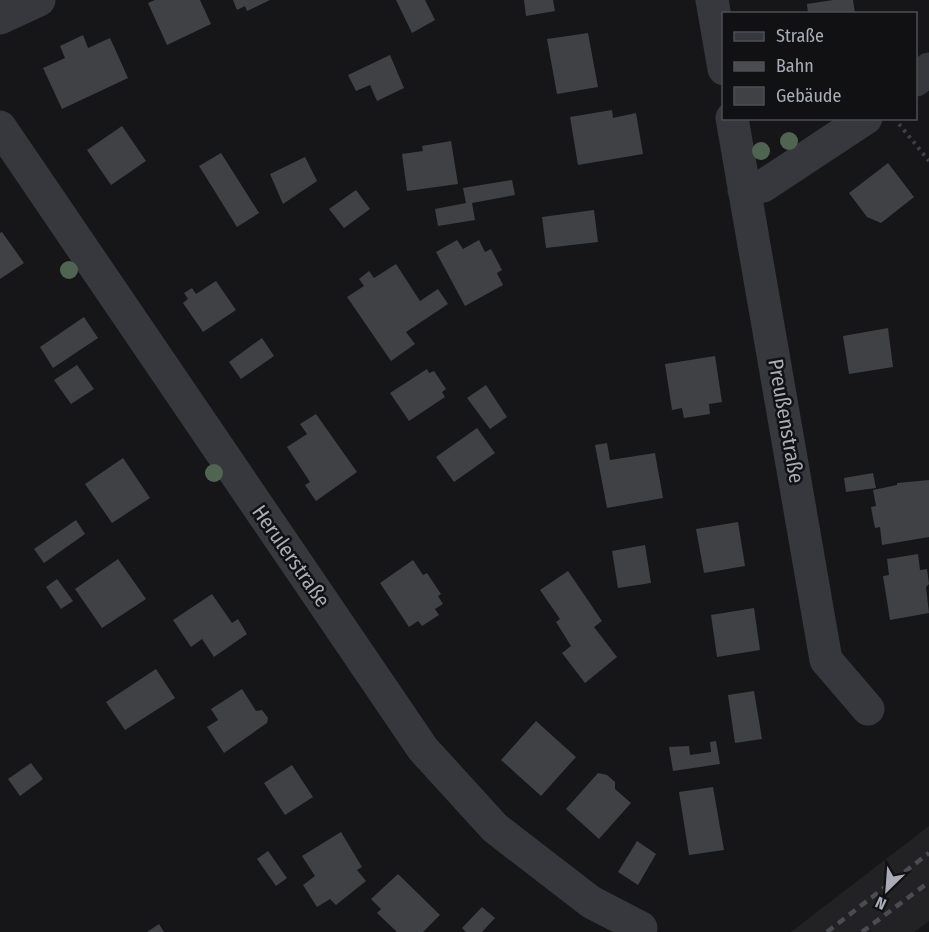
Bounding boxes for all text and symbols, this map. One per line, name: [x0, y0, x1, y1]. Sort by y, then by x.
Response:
legend: [722, 12, 917, 120]
text: Straße: [776, 25, 824, 47]
text: Bahn: [776, 55, 814, 77]
text: Gebäude: [776, 85, 842, 107]
street label: Preußenstraße: [762, 357, 810, 485]
street label: Herulerstraße: [246, 500, 336, 612]
north arrow: [857, 860, 917, 920]
text: N: [873, 893, 889, 914]

